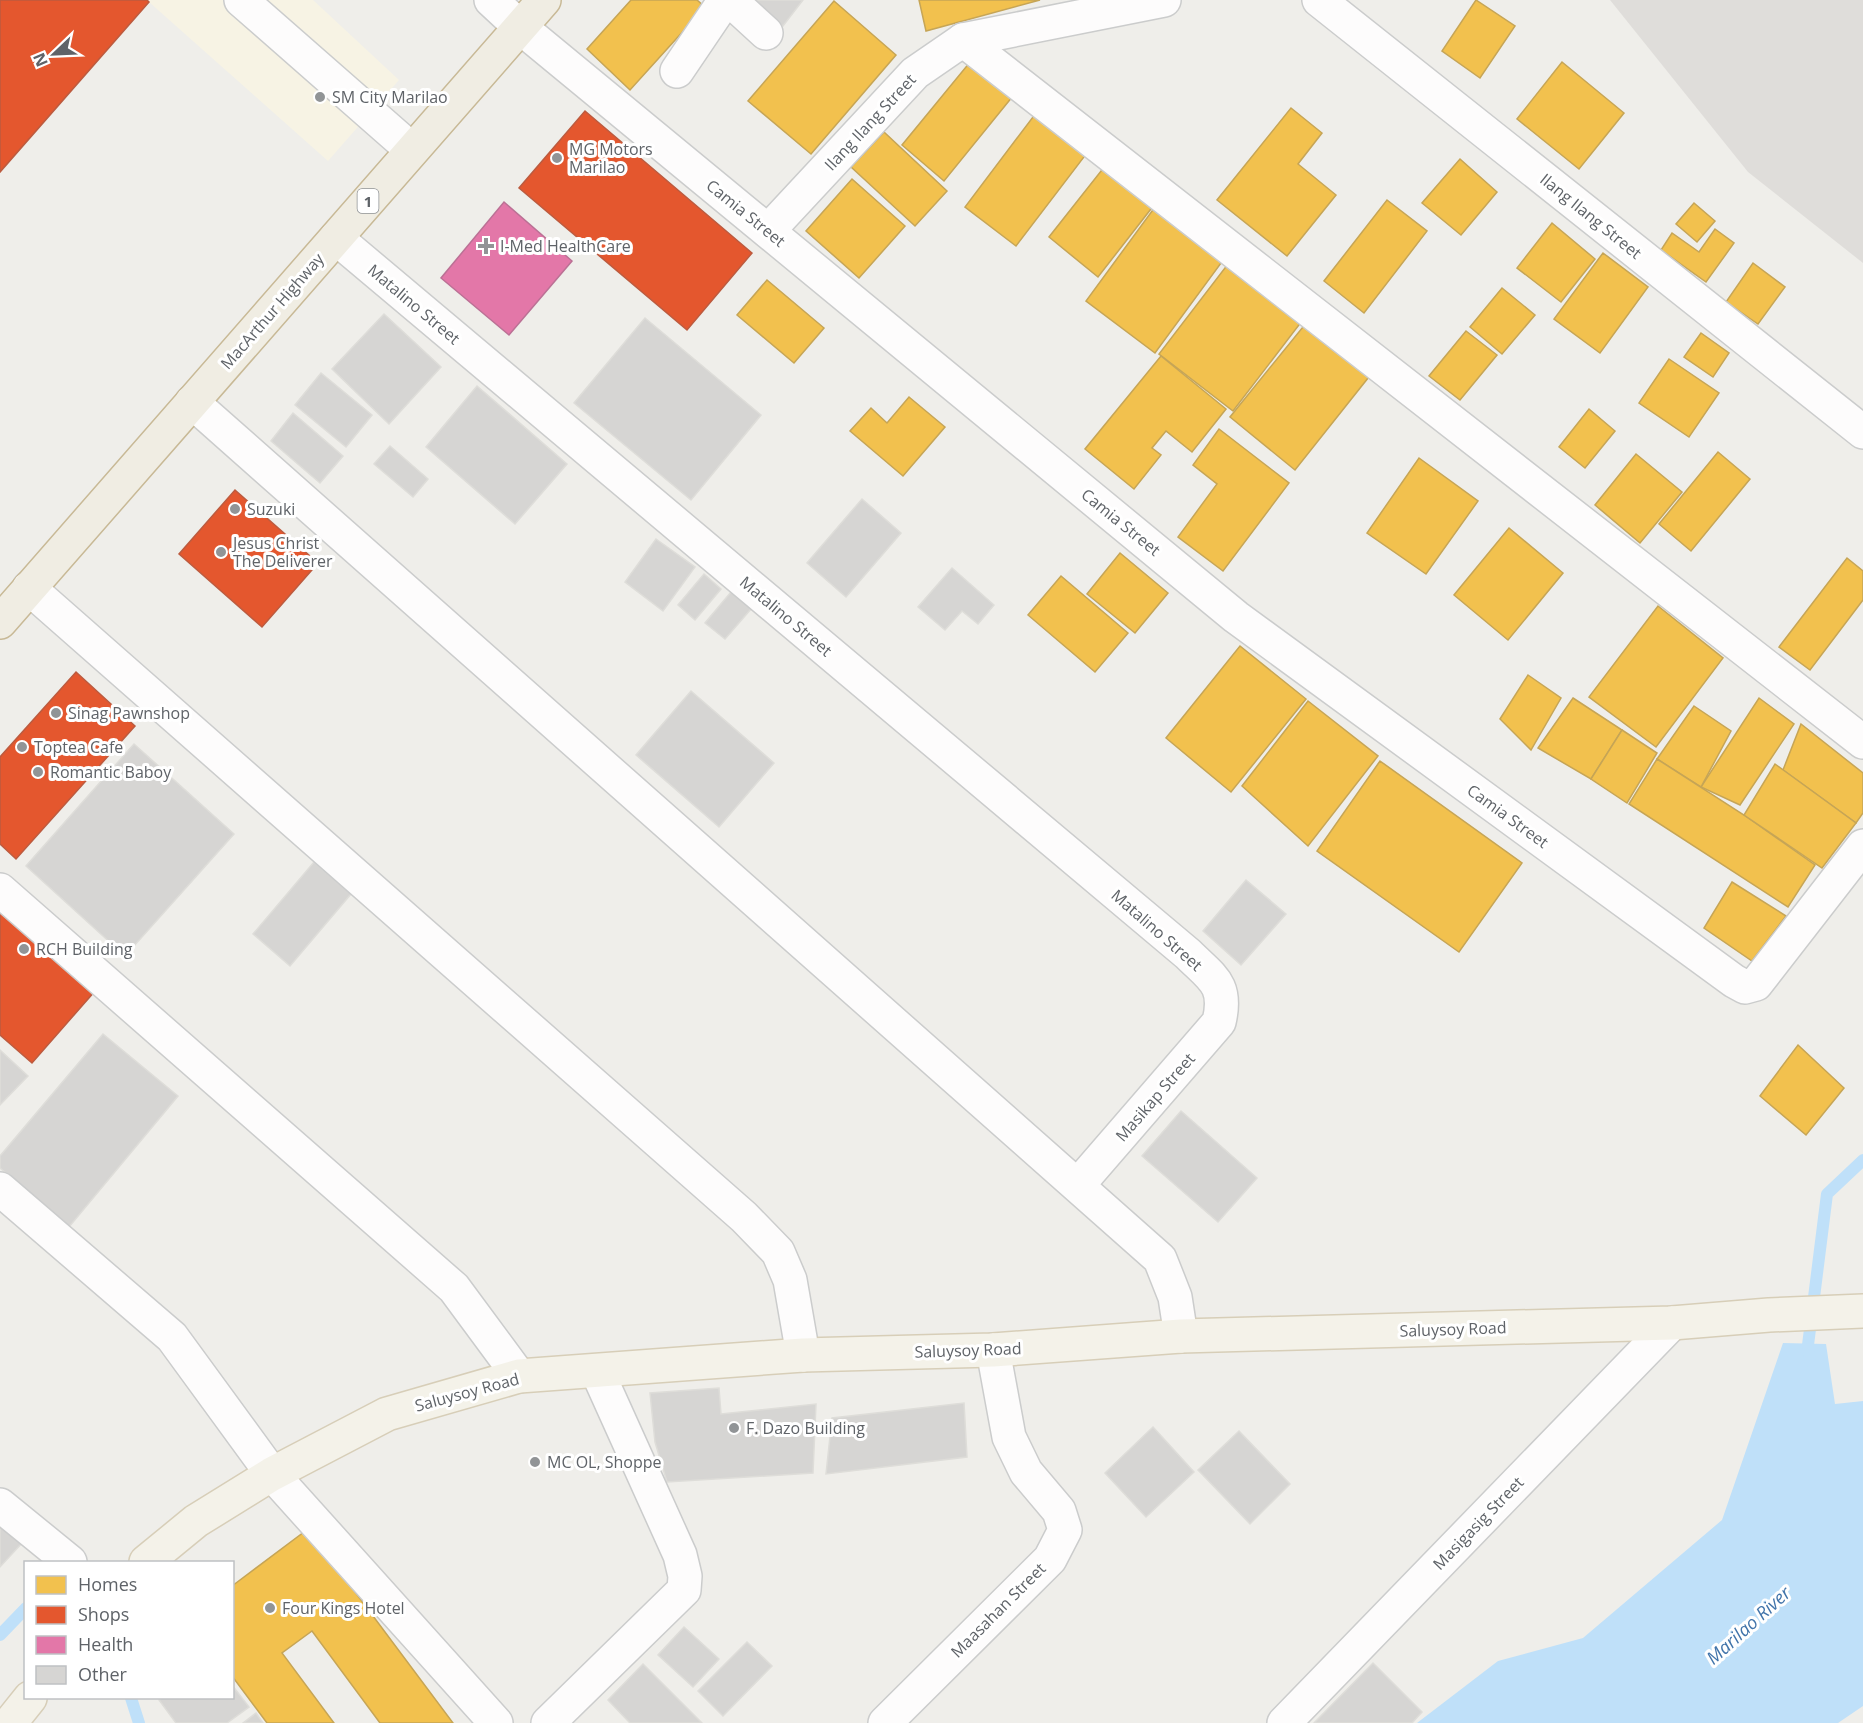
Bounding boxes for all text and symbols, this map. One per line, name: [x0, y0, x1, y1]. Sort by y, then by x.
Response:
north arrow: [24, 24, 84, 84]
text: N: [28, 50, 53, 70]
street label: Ilang Ilang Street: [819, 69, 921, 175]
place label: SM City Marilao: [332, 86, 448, 108]
marker: SM City Marilao: [313, 90, 327, 104]
place label: MG Motors Marilao: [569, 138, 653, 178]
marker: MG Motors Marilao: [550, 151, 564, 165]
street label: Ilang Ilang Street: [1536, 168, 1647, 264]
street label: Camia Street: [702, 174, 790, 252]
road number: 1: [358, 189, 378, 213]
place label: I-Med HealthCare: [500, 235, 631, 257]
marker: I-Med HealthCare: [477, 237, 495, 255]
street label: MacArthur Highway: [215, 247, 329, 374]
street label: Matalino Street: [363, 259, 465, 349]
street label: Camia Street: [1077, 483, 1165, 561]
place label: Suzuki: [247, 498, 295, 520]
marker: Suzuki: [228, 502, 242, 516]
place label: Jesus Christ The Deliverer: [231, 532, 333, 572]
marker: Jesus Christ The Deliverer: [214, 545, 228, 559]
street label: Matalino Street: [735, 571, 837, 661]
place label: Sinag Pawnshop: [68, 702, 190, 724]
marker: Sinag Pawnshop: [49, 706, 63, 720]
place label: Toptea Cafe: [34, 736, 123, 758]
marker: Toptea Cafe: [15, 740, 29, 754]
place label: Romantic Baboy: [50, 761, 172, 783]
marker: Romantic Baboy: [31, 765, 45, 779]
street label: Camia Street: [1463, 779, 1553, 853]
street label: Matalino Street: [1107, 884, 1208, 976]
place label: RCH Building: [36, 938, 133, 960]
marker: RCH Building: [17, 942, 31, 956]
street label: Masikap Street: [1110, 1048, 1200, 1146]
street label: Saluysoy Road: [1399, 1316, 1507, 1342]
street label: Saluysoy Road: [914, 1337, 1022, 1363]
street label: Saluysoy Road: [412, 1368, 522, 1416]
place label: F. Dazo Building: [746, 1417, 865, 1439]
marker: F. Dazo Building: [727, 1421, 741, 1435]
place label: MC OL, Shoppe: [547, 1451, 662, 1473]
marker: MC OL, Shoppe: [528, 1455, 542, 1469]
street label: Masigasig Street: [1428, 1471, 1528, 1574]
street label: Maasahan Street: [946, 1557, 1051, 1662]
legend: [24, 1561, 234, 1699]
text: Homes: [78, 1572, 137, 1596]
water label: Marilao River: [1701, 1580, 1796, 1669]
place label: Four Kings Hotel: [282, 1597, 405, 1619]
marker: Four Kings Hotel: [263, 1601, 277, 1615]
text: Shops: [78, 1602, 129, 1626]
text: Health: [78, 1632, 133, 1656]
text: Other: [78, 1662, 128, 1686]

